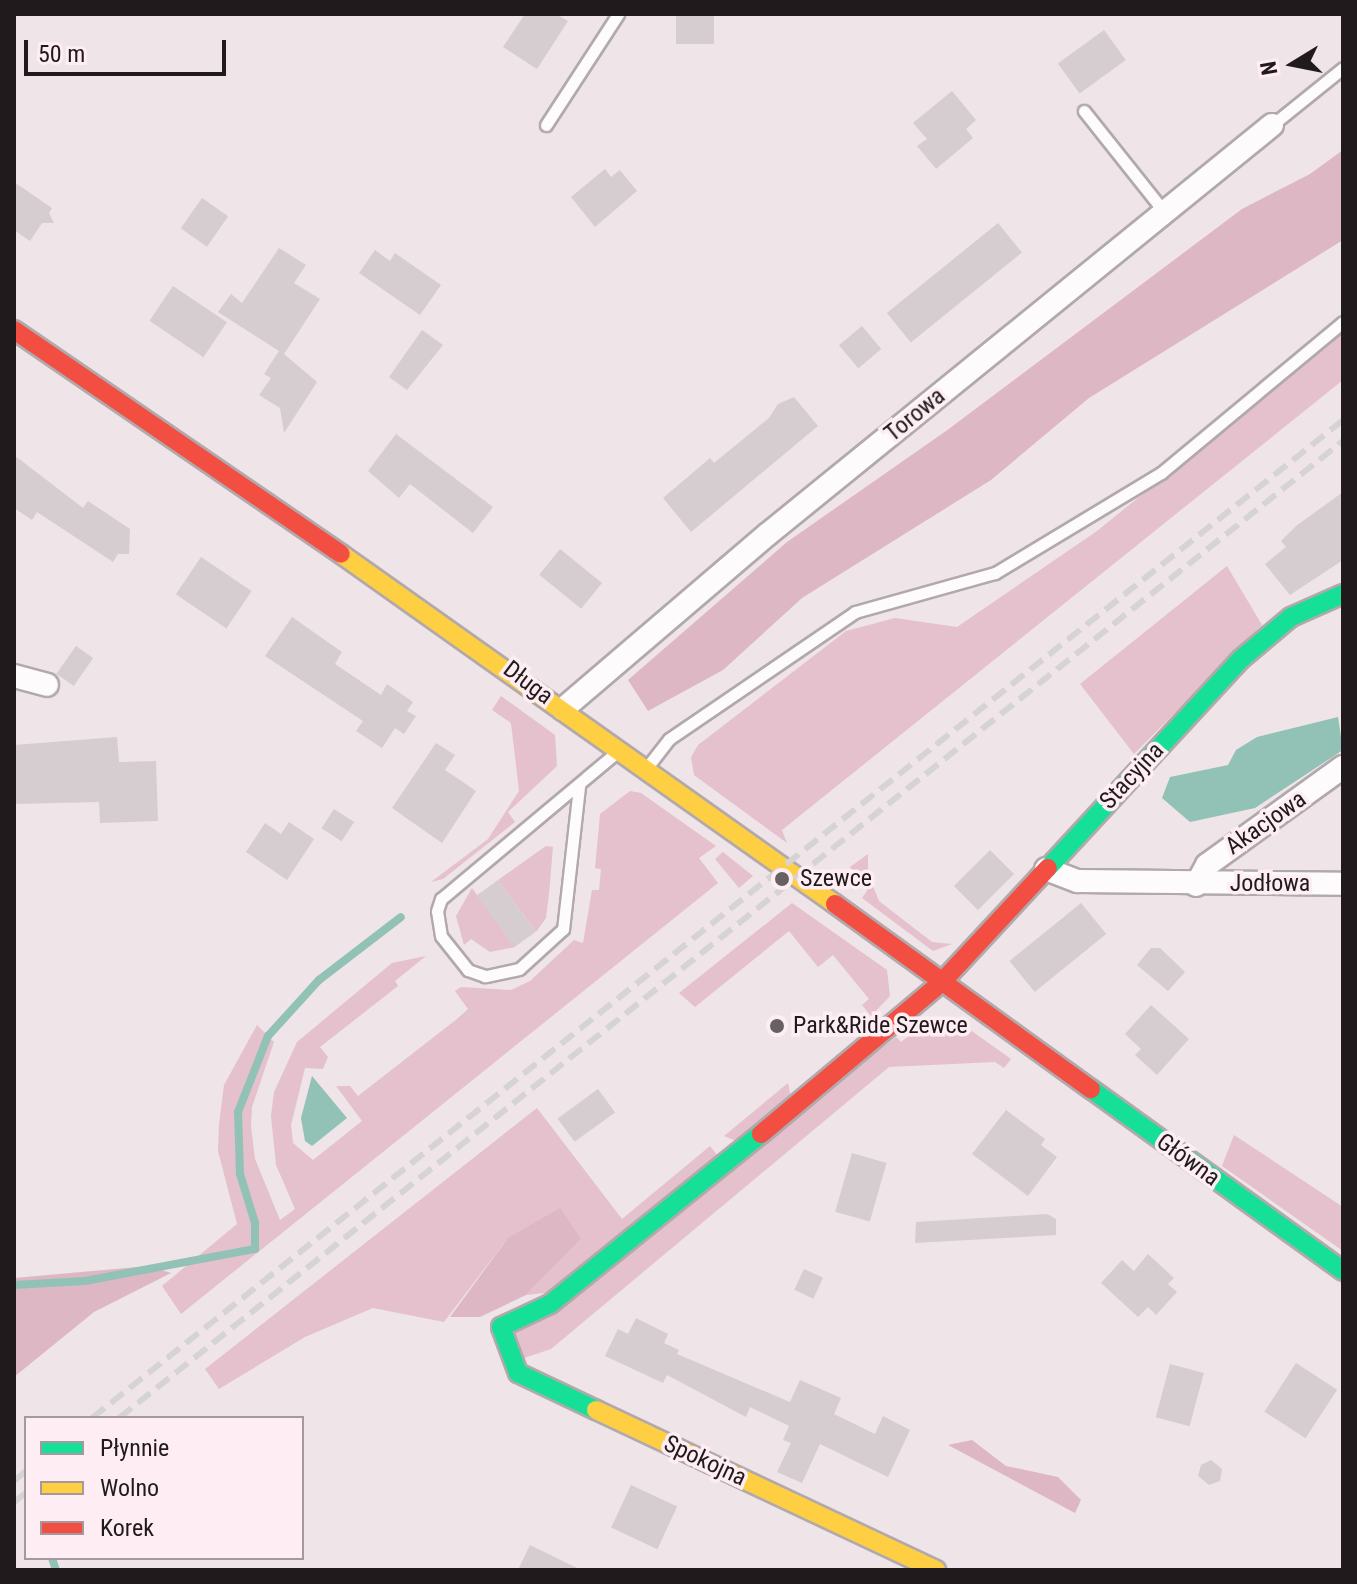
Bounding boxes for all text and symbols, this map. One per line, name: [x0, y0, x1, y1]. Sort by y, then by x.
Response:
scale bar: [28, 24, 230, 74]
north arrow: [1253, 24, 1333, 104]
text: 50 m: [38, 40, 85, 68]
text: N: [1255, 59, 1282, 77]
street label: Torowa: [879, 382, 951, 448]
street label: Długa: [498, 655, 558, 711]
street label: Stacyjna: [1094, 737, 1170, 815]
street label: Akacjowa: [1220, 785, 1312, 861]
place label: Szewce: [800, 865, 872, 893]
marker: Szewce: [771, 868, 793, 890]
street label: Jodłowa: [1230, 870, 1310, 898]
place label: Park&Ride Szewce: [793, 1012, 968, 1040]
marker: Park&Ride Szewce: [768, 1017, 786, 1035]
street label: Główna: [1151, 1127, 1225, 1193]
legend: [24, 1416, 304, 1560]
street label: Spokojna: [659, 1429, 751, 1493]
text: Płynnie: [100, 1434, 169, 1462]
text: Wolno: [100, 1474, 159, 1502]
text: Korek: [100, 1514, 154, 1542]

